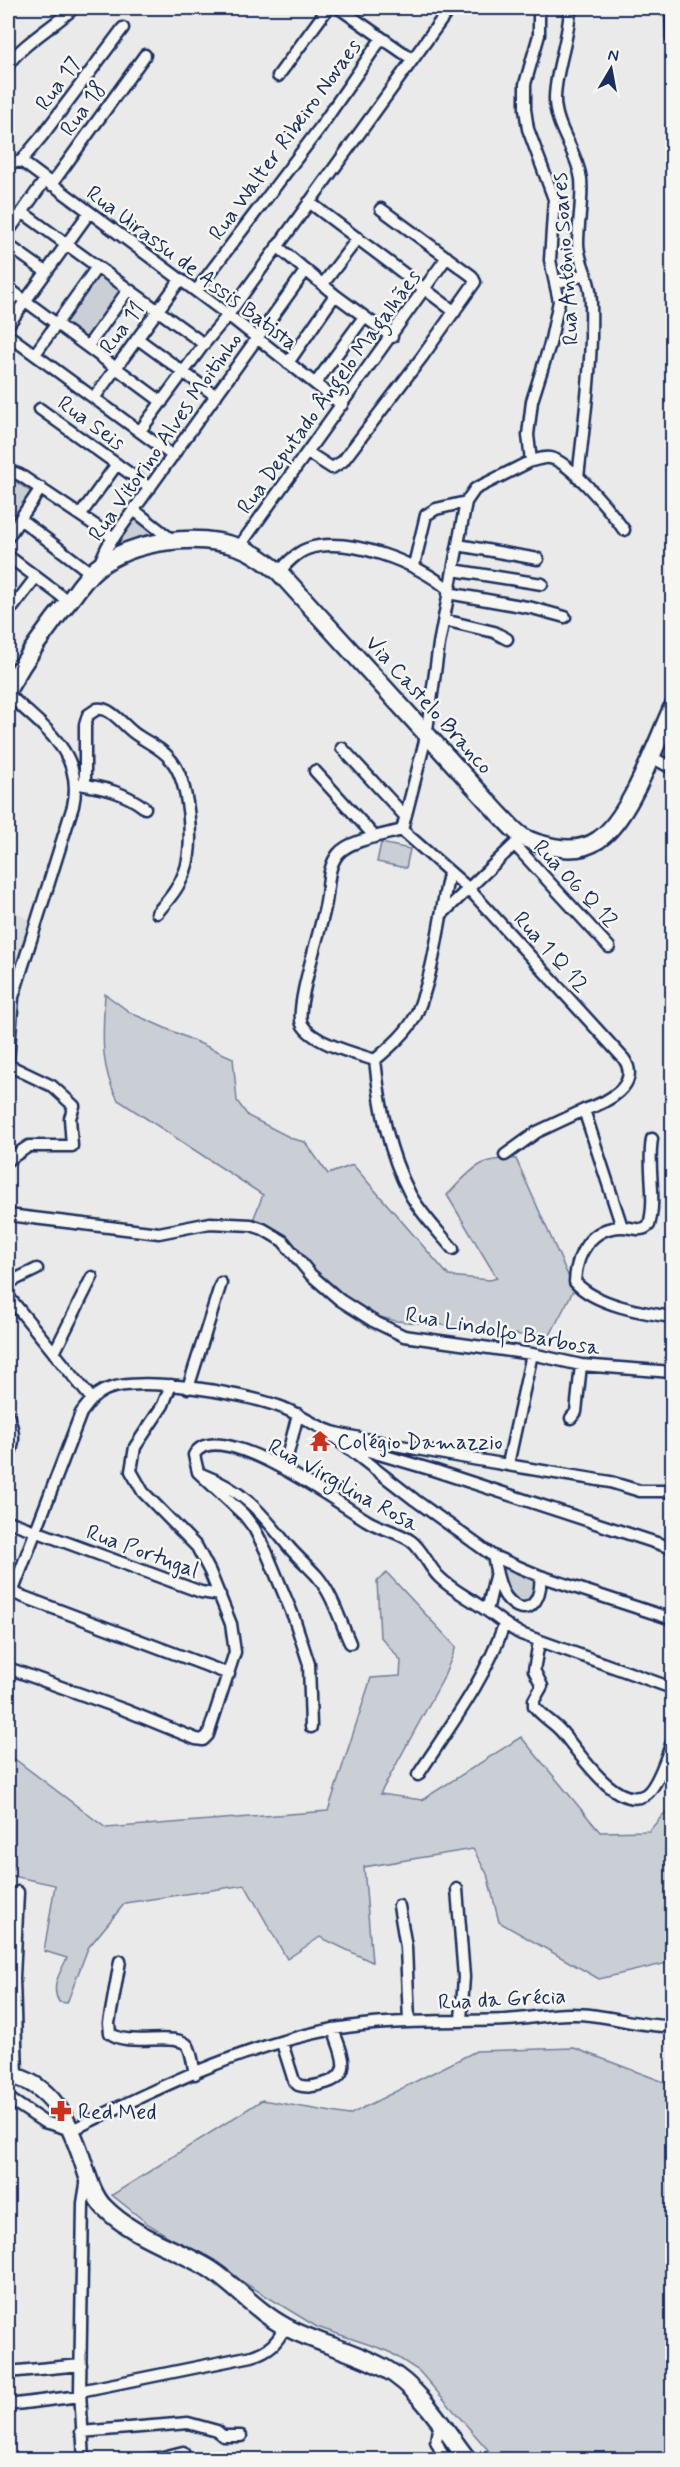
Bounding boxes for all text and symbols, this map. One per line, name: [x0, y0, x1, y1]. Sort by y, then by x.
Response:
street label: Rua Walter Ribeiro Novaes: [203, 34, 368, 247]
north arrow: [581, 39, 641, 99]
text: N: [606, 44, 620, 67]
street label: Rua 17: [30, 52, 88, 117]
street label: Rua 18: [54, 76, 113, 142]
street label: Rua Antônio Soares: [546, 171, 586, 346]
street label: Rua Uirassu de Assis Batista: [80, 180, 303, 358]
street label: Rua Deputado Ângelo Magalhães: [231, 264, 430, 522]
street label: Rua 11: [94, 296, 151, 360]
street label: Rua Vitorino Alves Moitinho: [83, 327, 249, 547]
street label: Rua Seis: [52, 390, 130, 458]
street label: Via Castelo Branco: [359, 630, 498, 781]
street label: Rua 06 Q 12: [526, 834, 623, 935]
street label: Rua 1 Q 12: [507, 906, 594, 999]
street label: Rua Lindolfo Barbosa: [403, 1301, 603, 1365]
temple icon: Colégio Damazzio: [308, 1429, 332, 1453]
place label: Colégio Damazzio: [337, 1429, 503, 1458]
street label: Rua Virgilina Rosa: [261, 1433, 424, 1542]
street label: Rua Portugal: [82, 1519, 202, 1586]
street label: Rua da Grécia: [437, 1983, 567, 2017]
pharmacy icon: Red Med: [49, 2099, 73, 2123]
place label: Red Med: [78, 2099, 157, 2127]

